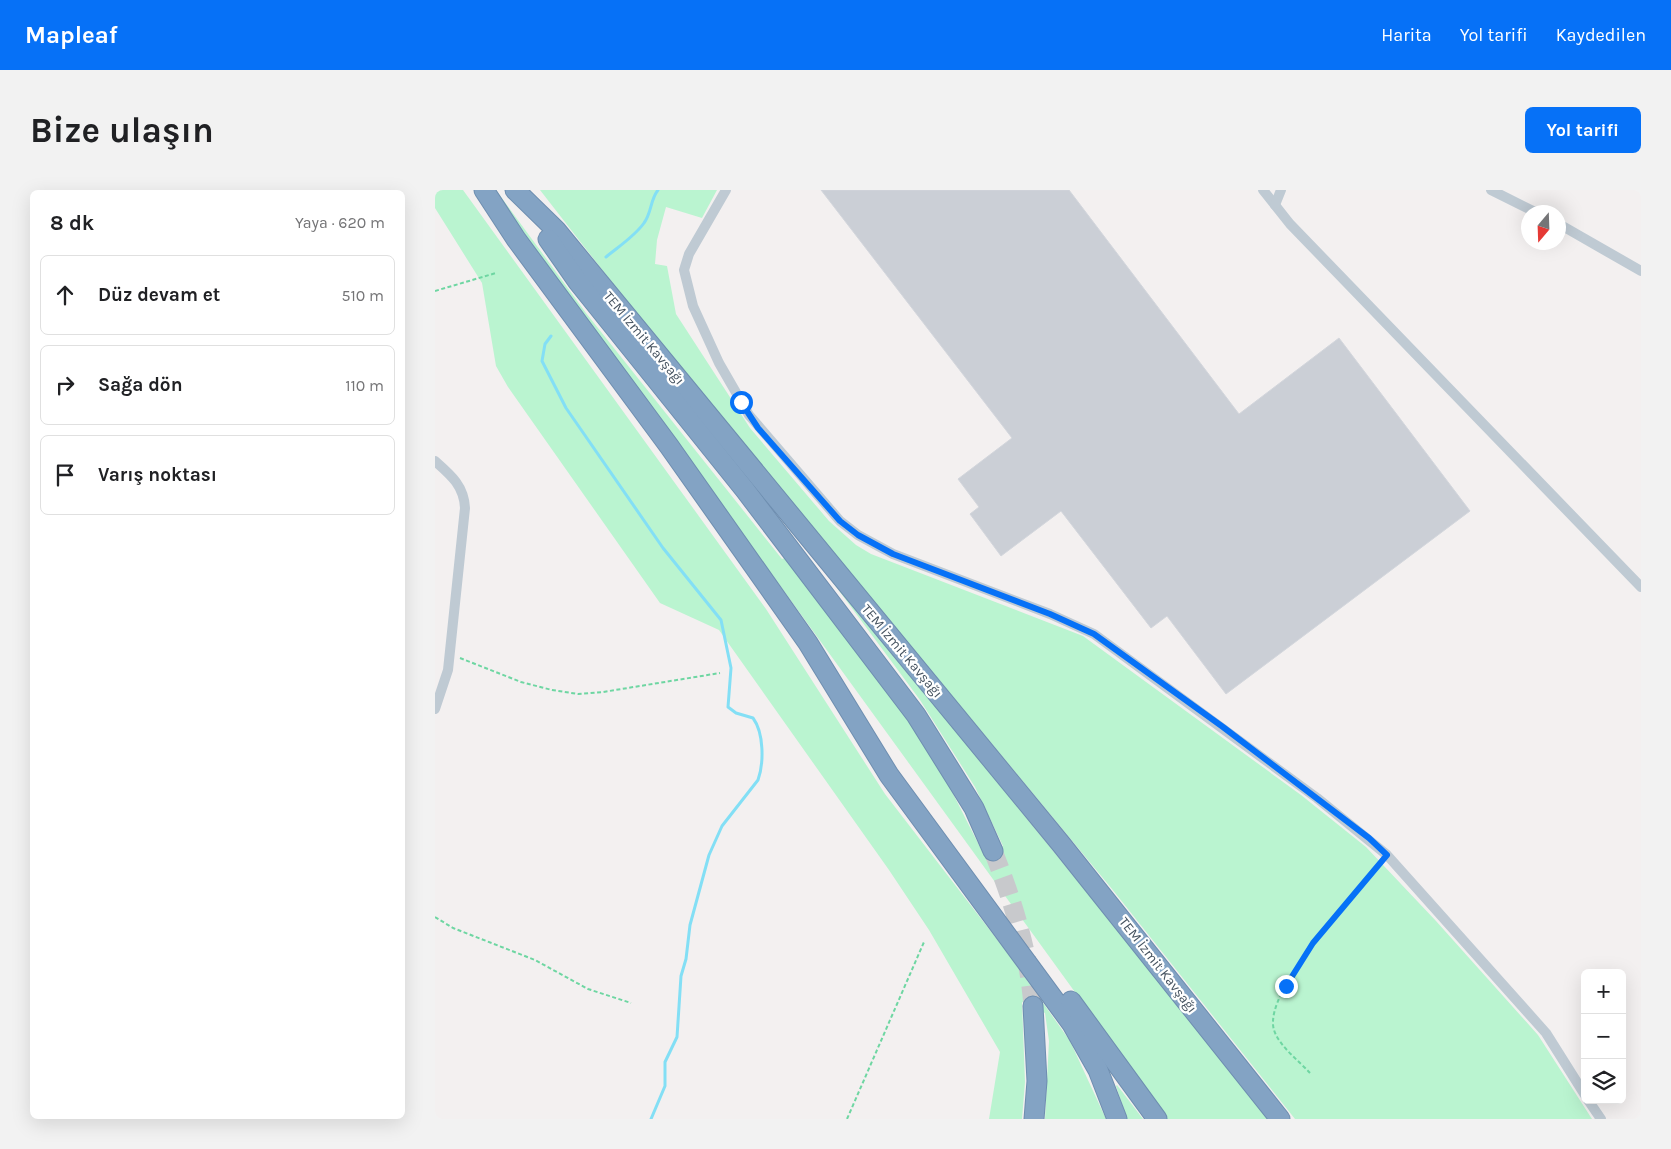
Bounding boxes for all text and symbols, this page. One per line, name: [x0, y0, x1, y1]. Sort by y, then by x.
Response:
text: Mapleaf: [25, 21, 118, 49]
text: Harita: [1381, 24, 1432, 46]
text: Yol tarifi: [1460, 24, 1528, 46]
text: Kaydedilen: [1556, 24, 1646, 46]
button: Yol tarifi: [1525, 107, 1641, 153]
text: Bize ulaşın: [30, 110, 214, 151]
north arrow: [1521, 205, 1566, 250]
text: 8 dk: [50, 211, 94, 235]
text: Yaya · 620 m: [295, 213, 385, 232]
icon: ahead: [51, 281, 79, 309]
text: Düz devam et: [98, 284, 220, 306]
text: 510 m: [341, 286, 384, 305]
street label: TEM İzmit Kavşağı: [600, 288, 688, 388]
icon: right: [51, 371, 79, 399]
text: Sağa dön: [98, 374, 182, 396]
text: 110 m: [345, 376, 384, 395]
route start: [730, 391, 753, 414]
icon: arrive: [51, 461, 79, 489]
text: Varış noktası: [98, 464, 217, 486]
street label: TEM İzmit Kavşağı: [858, 601, 946, 701]
street label: TEM İzmit Kavşağı: [1115, 914, 1201, 1016]
map controls: [1581, 969, 1626, 1104]
button: +: [1581, 969, 1626, 1014]
route end: [1275, 975, 1298, 998]
button: −: [1581, 1014, 1626, 1059]
button: layers: [1581, 1059, 1626, 1104]

